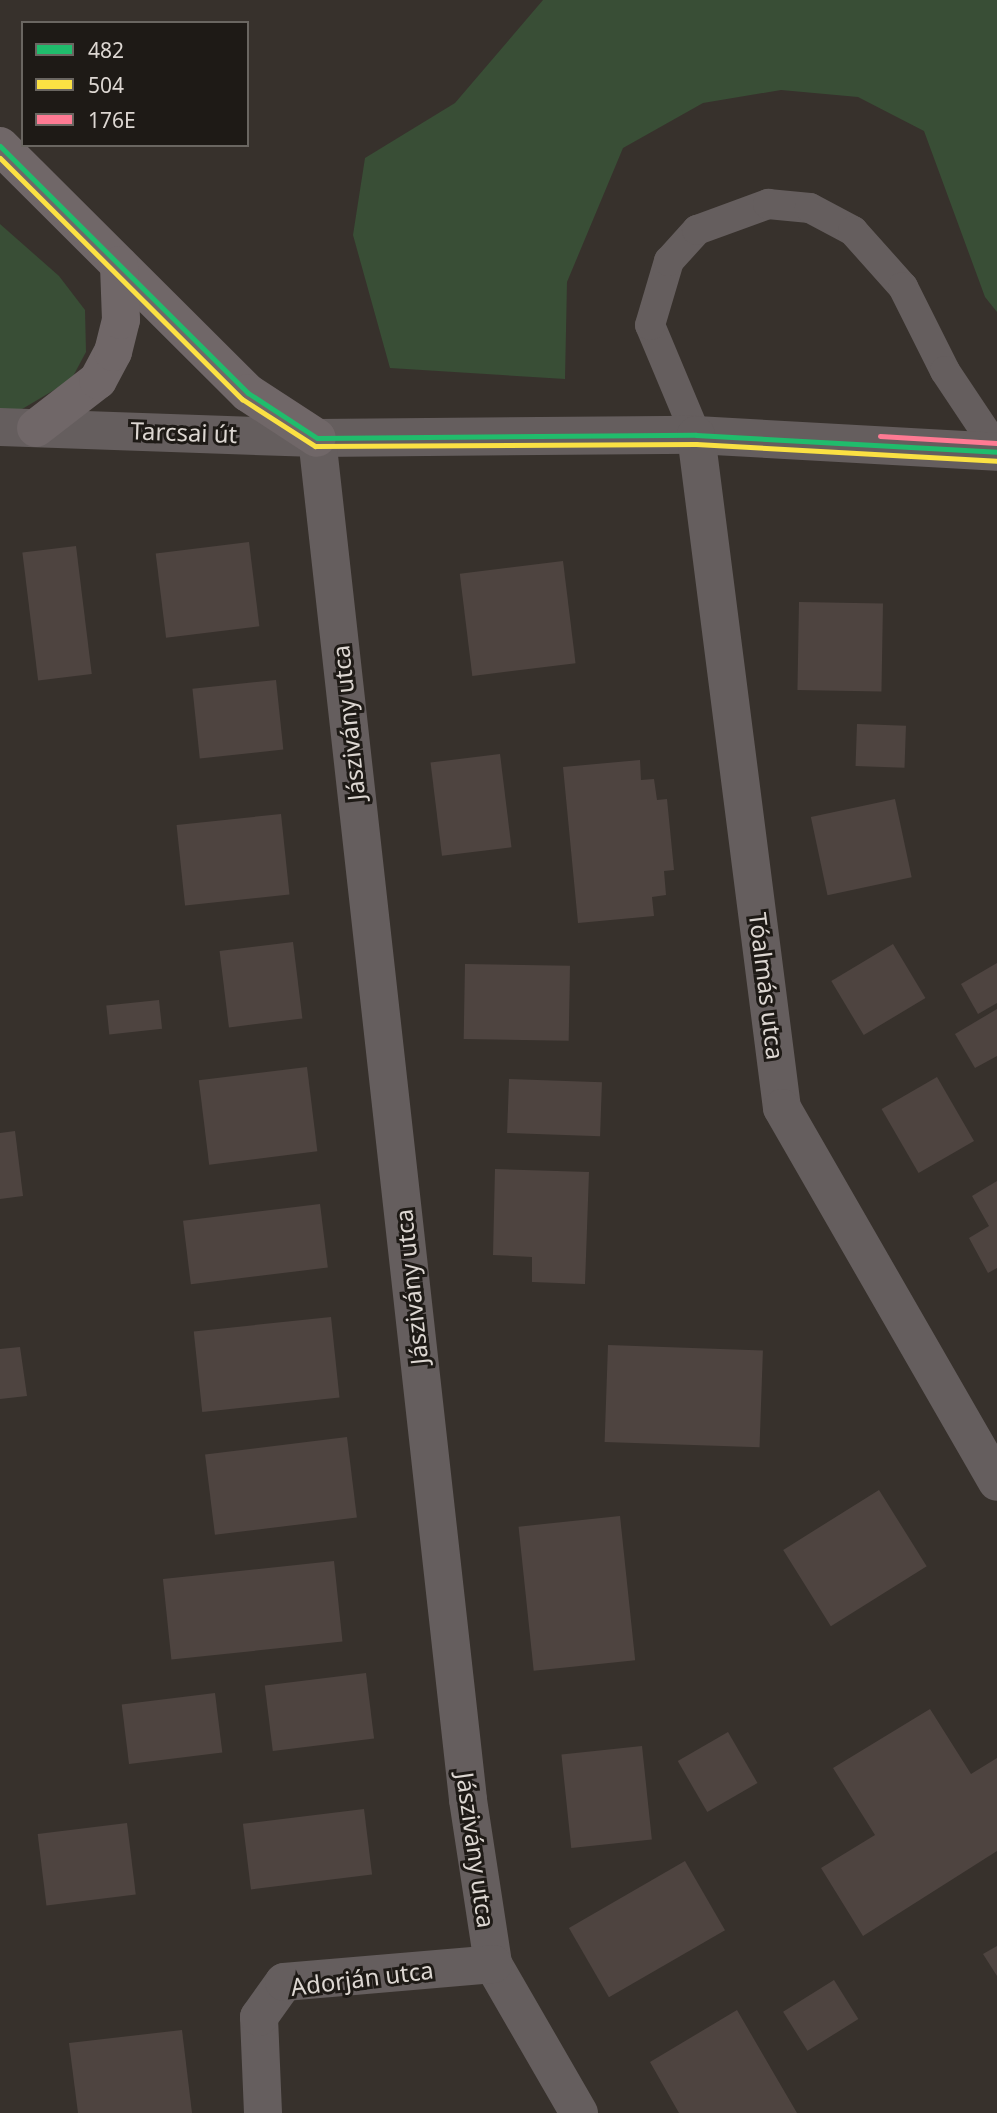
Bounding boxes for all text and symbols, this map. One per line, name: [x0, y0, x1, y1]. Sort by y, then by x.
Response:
legend: [21, 21, 248, 147]
text: 482: [88, 36, 124, 64]
text: 504: [88, 71, 124, 99]
text: 176E: [88, 106, 136, 134]
street label: Tarcsai út: [130, 416, 238, 448]
street label: Jászivány utca: [326, 644, 370, 802]
street label: Tóalmás utca: [744, 911, 790, 1061]
street label: Jászivány utca: [389, 1208, 433, 1366]
street label: Jászivány utca: [451, 1771, 501, 1929]
street label: Adorján utca: [289, 1955, 435, 2001]

